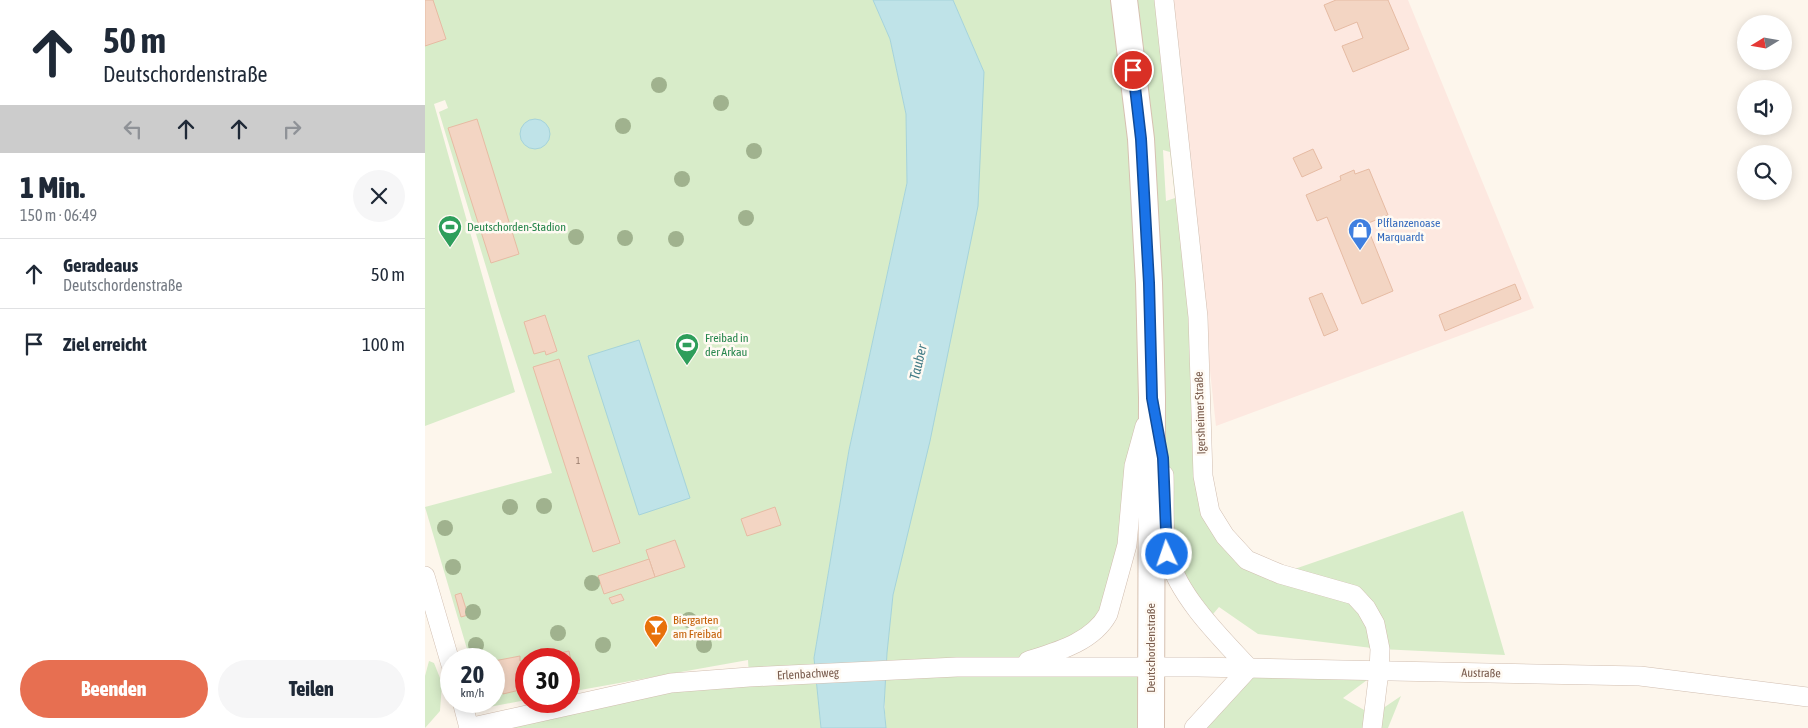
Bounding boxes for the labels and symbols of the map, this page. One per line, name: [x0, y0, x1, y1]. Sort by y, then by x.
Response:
north arrow: [1737, 15, 1793, 70]
pin: [1112, 49, 1154, 91]
sports icon: Deutschorden-Stadion: [437, 214, 463, 248]
place label: Plflanzenoase Marquardt: [1377, 216, 1440, 244]
shop icon: Plflanzenoase Marquardt: [1347, 217, 1373, 251]
place label: Deutschorden-Stadion: [467, 220, 566, 234]
place label: Freibad in der Arkau: [705, 331, 749, 359]
sports icon: Freibad in der Arkau: [674, 332, 700, 366]
water label: Tauber: [906, 342, 930, 381]
street label: Igersheimer Straße: [1192, 371, 1208, 455]
house number: 1: [576, 455, 581, 466]
position arrow: [1140, 527, 1192, 579]
street label: Deutschordenstraße: [1144, 603, 1158, 693]
place label: Biergarten am Freibad: [673, 613, 722, 641]
bar icon: Biergarten am Freibad: [643, 614, 669, 648]
speed limit sign: 30: [515, 648, 580, 713]
street label: Erlenbachweg: [777, 665, 840, 683]
street label: Austraße: [1461, 666, 1501, 680]

